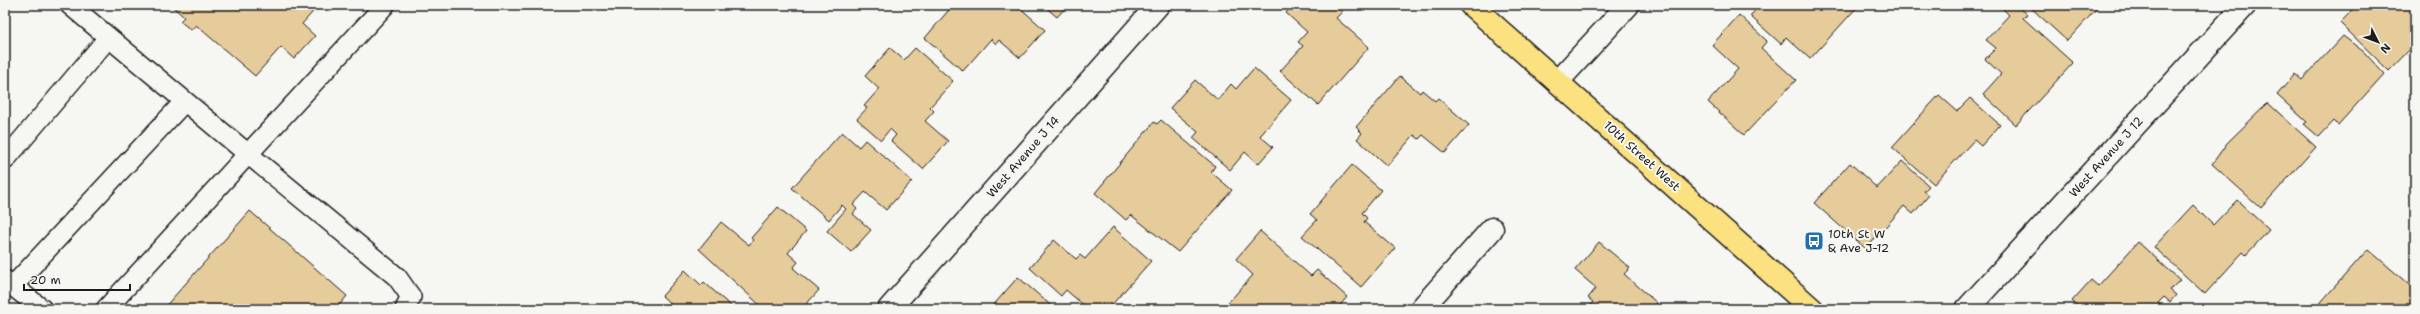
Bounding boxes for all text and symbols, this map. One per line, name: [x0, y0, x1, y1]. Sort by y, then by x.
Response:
north arrow: [2358, 22, 2398, 62]
text: N: [2376, 40, 2394, 57]
street label: West Avenue J 14: [983, 113, 1063, 201]
street label: West Avenue J 12: [2066, 113, 2146, 201]
street label: 10th Street West: [1600, 117, 1684, 195]
place label: 10th St W & Ave J-12: [1828, 226, 1889, 256]
bus stop icon: 10th St W & Ave J-12: [1803, 230, 1825, 252]
scale bar: [24, 266, 130, 292]
text: 20 m: [30, 272, 61, 288]

